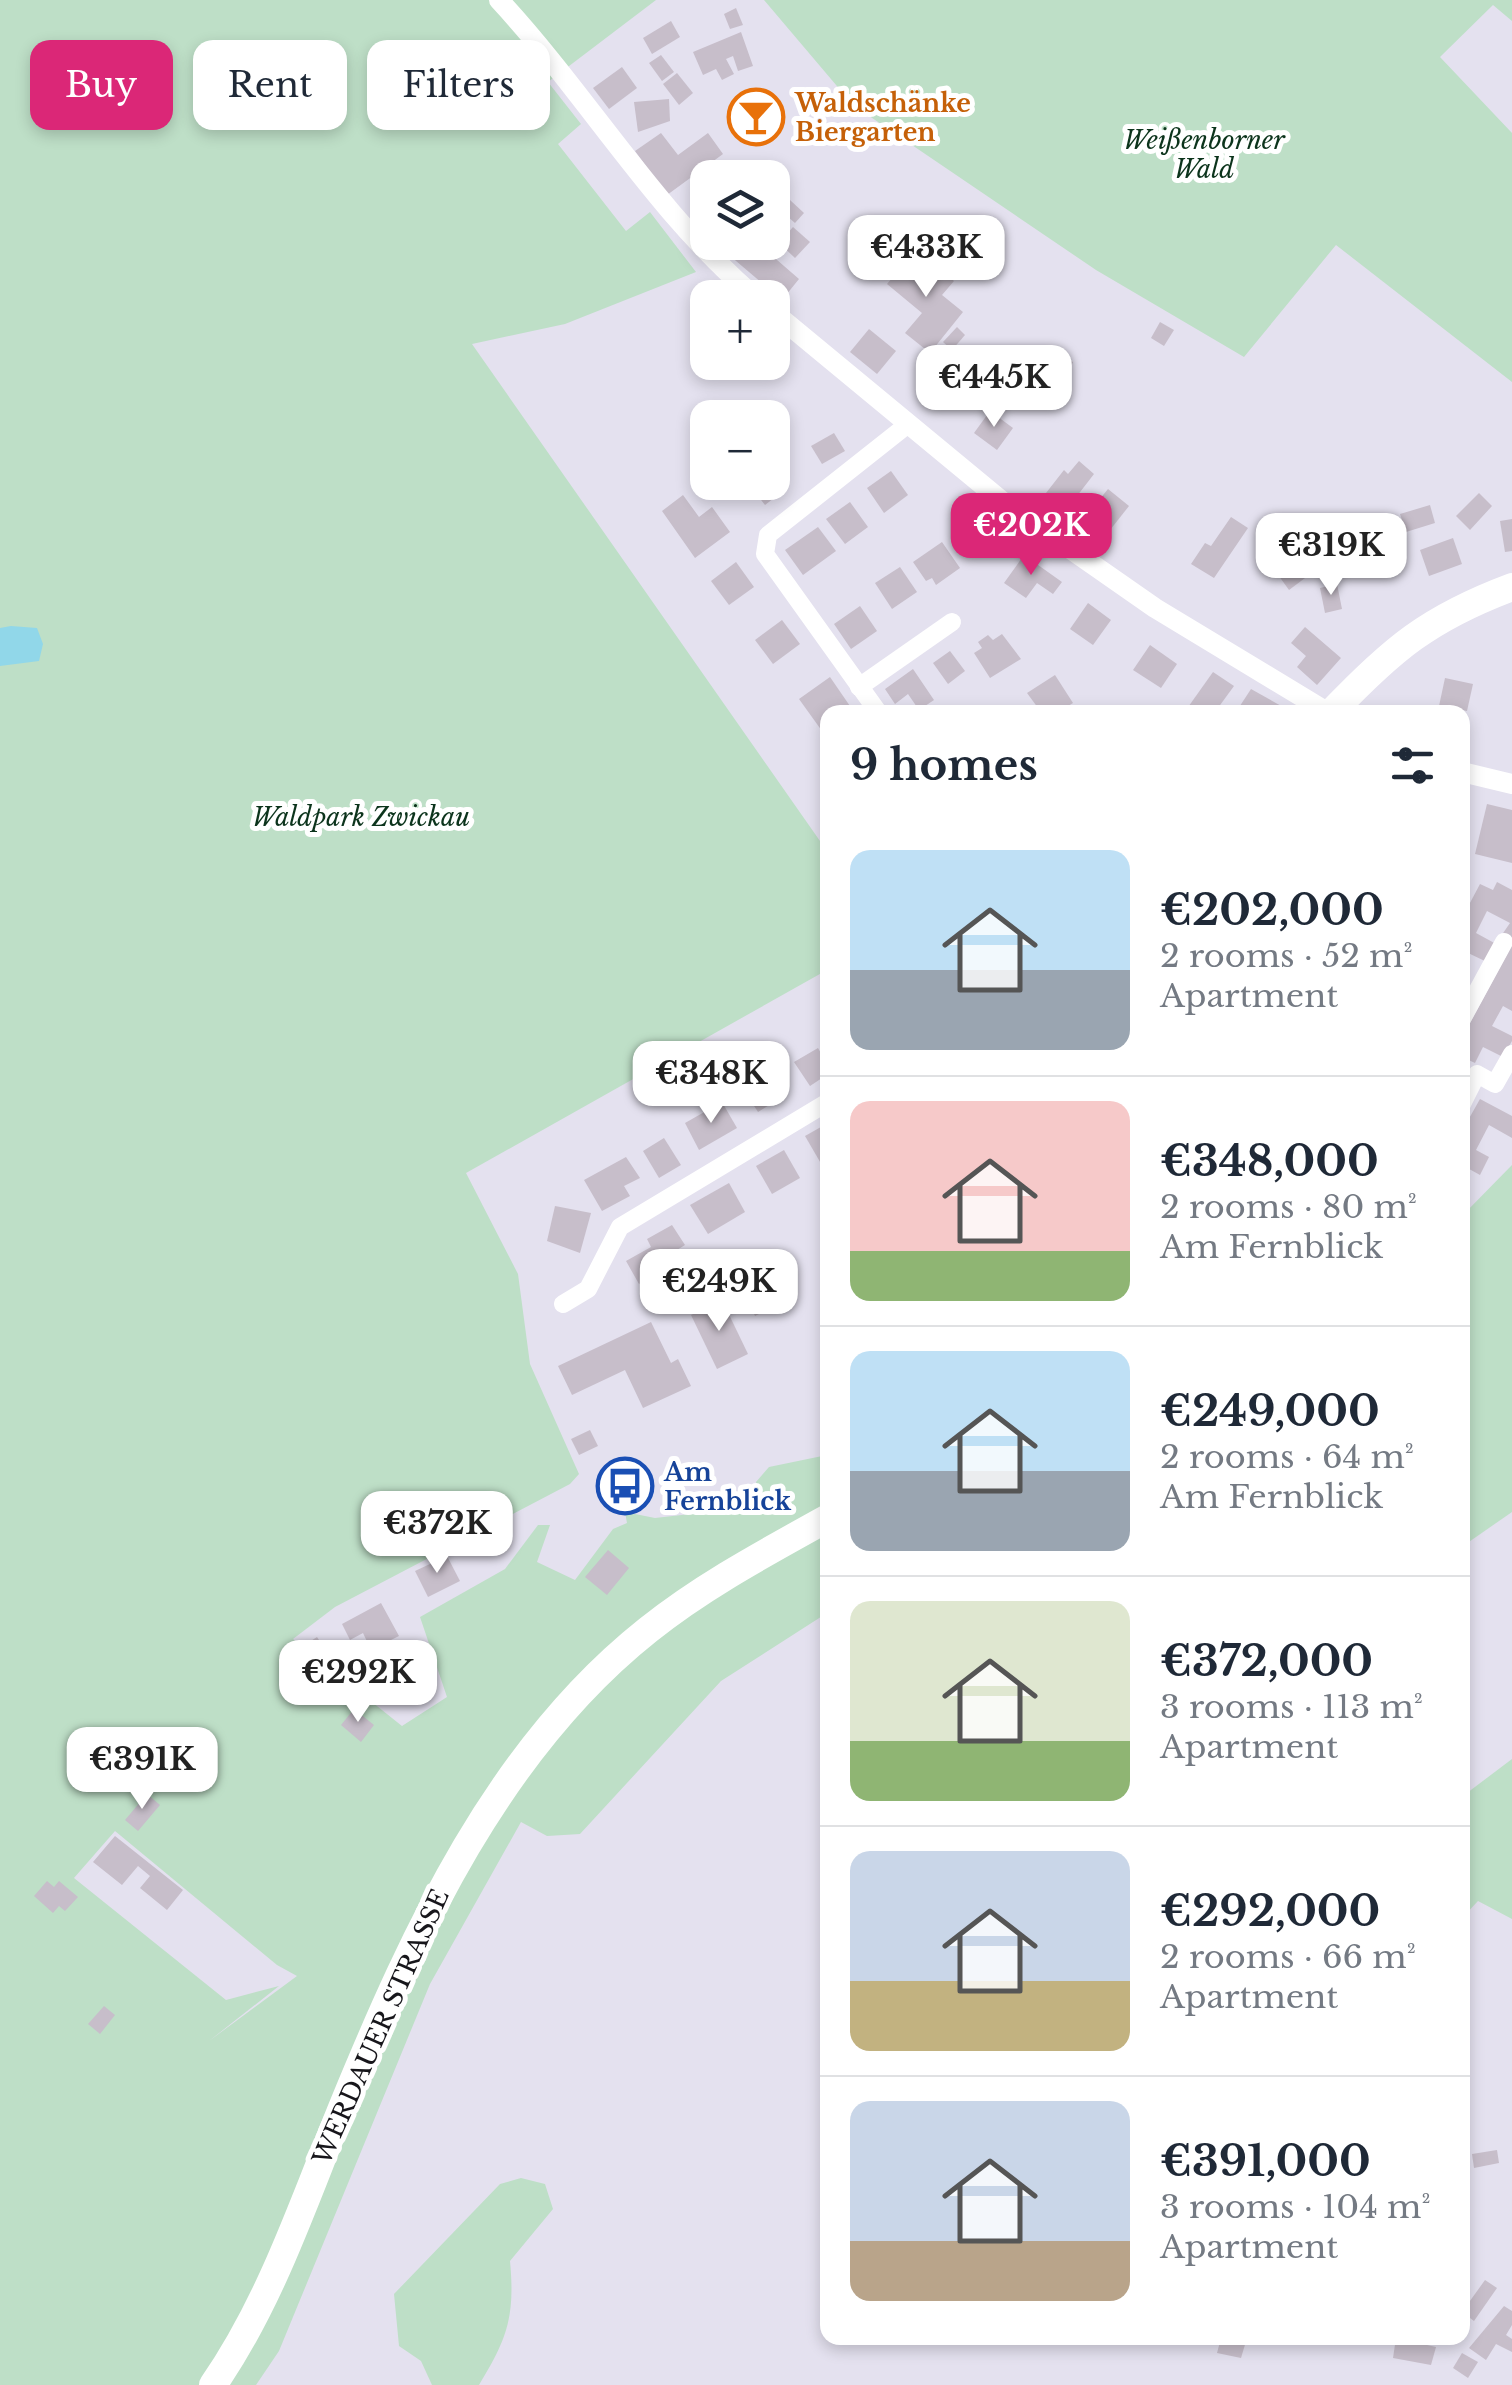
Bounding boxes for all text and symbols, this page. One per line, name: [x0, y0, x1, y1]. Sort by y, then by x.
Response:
chip: Buy: [30, 40, 173, 130]
chip: Rent: [193, 40, 347, 130]
chip: Filters: [367, 40, 550, 130]
bar icon: Waldschänke Biergarten: [726, 87, 786, 147]
place label: Waldschänke Biergarten: [794, 88, 971, 148]
park label: Weißenborner Wald: [1123, 125, 1286, 185]
map controls: [690, 160, 790, 500]
button: layers: [690, 160, 790, 260]
pin: €433K: [856, 215, 996, 300]
text: €433K: [870, 227, 982, 267]
button: +: [690, 280, 790, 380]
pin: €445K: [924, 345, 1064, 430]
text: €445K: [938, 357, 1050, 397]
button: −: [690, 400, 790, 500]
pin: €202K: [961, 493, 1101, 578]
text: €202K: [973, 505, 1089, 545]
pin: €319K: [1261, 513, 1401, 598]
text: €319K: [1278, 525, 1384, 565]
icon: filters: [1385, 738, 1440, 793]
text: 9 homes: [850, 739, 1038, 791]
park label: Waldpark Zwickau: [252, 802, 470, 833]
text: €202,000: [1160, 884, 1384, 936]
icon: home: [930, 890, 1050, 1010]
text: 2 rooms · 52 m²: [1160, 936, 1413, 976]
text: Apartment: [1160, 976, 1338, 1016]
pin: €348K: [641, 1041, 781, 1126]
text: €348K: [655, 1053, 767, 1093]
text: €348,000: [1160, 1135, 1379, 1187]
icon: home: [930, 1141, 1050, 1261]
text: 2 rooms · 80 m²: [1160, 1187, 1417, 1227]
text: Am Fernblick: [1160, 1227, 1383, 1267]
pin: €249K: [649, 1249, 789, 1334]
text: €249K: [662, 1261, 776, 1301]
text: €249,000: [1160, 1385, 1380, 1437]
icon: home: [930, 1391, 1050, 1511]
text: 2 rooms · 64 m²: [1160, 1437, 1414, 1477]
bus stop icon: Am Fernblick: [595, 1456, 655, 1516]
place label: Am Fernblick: [663, 1457, 791, 1517]
text: Am Fernblick: [1160, 1477, 1383, 1517]
pin: €372K: [367, 1491, 507, 1576]
text: €372K: [383, 1503, 491, 1543]
text: €372,000: [1160, 1635, 1373, 1687]
pin: €292K: [288, 1640, 428, 1725]
icon: home: [930, 1641, 1050, 1761]
text: €292K: [301, 1652, 415, 1692]
text: 3 rooms · 113 m²: [1160, 1687, 1423, 1727]
pin: €391K: [72, 1727, 212, 1812]
text: Apartment: [1160, 1727, 1338, 1767]
text: €391K: [89, 1739, 195, 1779]
street label: WERDAUER STRASSE: [306, 1885, 456, 2170]
text: €292,000: [1160, 1885, 1380, 1937]
icon: home: [930, 1891, 1050, 2011]
text: 2 rooms · 66 m²: [1160, 1937, 1416, 1977]
text: Apartment: [1160, 1977, 1338, 2017]
text: €391,000: [1160, 2135, 1371, 2187]
icon: home: [930, 2141, 1050, 2261]
text: 3 rooms · 104 m²: [1160, 2187, 1431, 2227]
text: Apartment: [1160, 2227, 1338, 2267]

